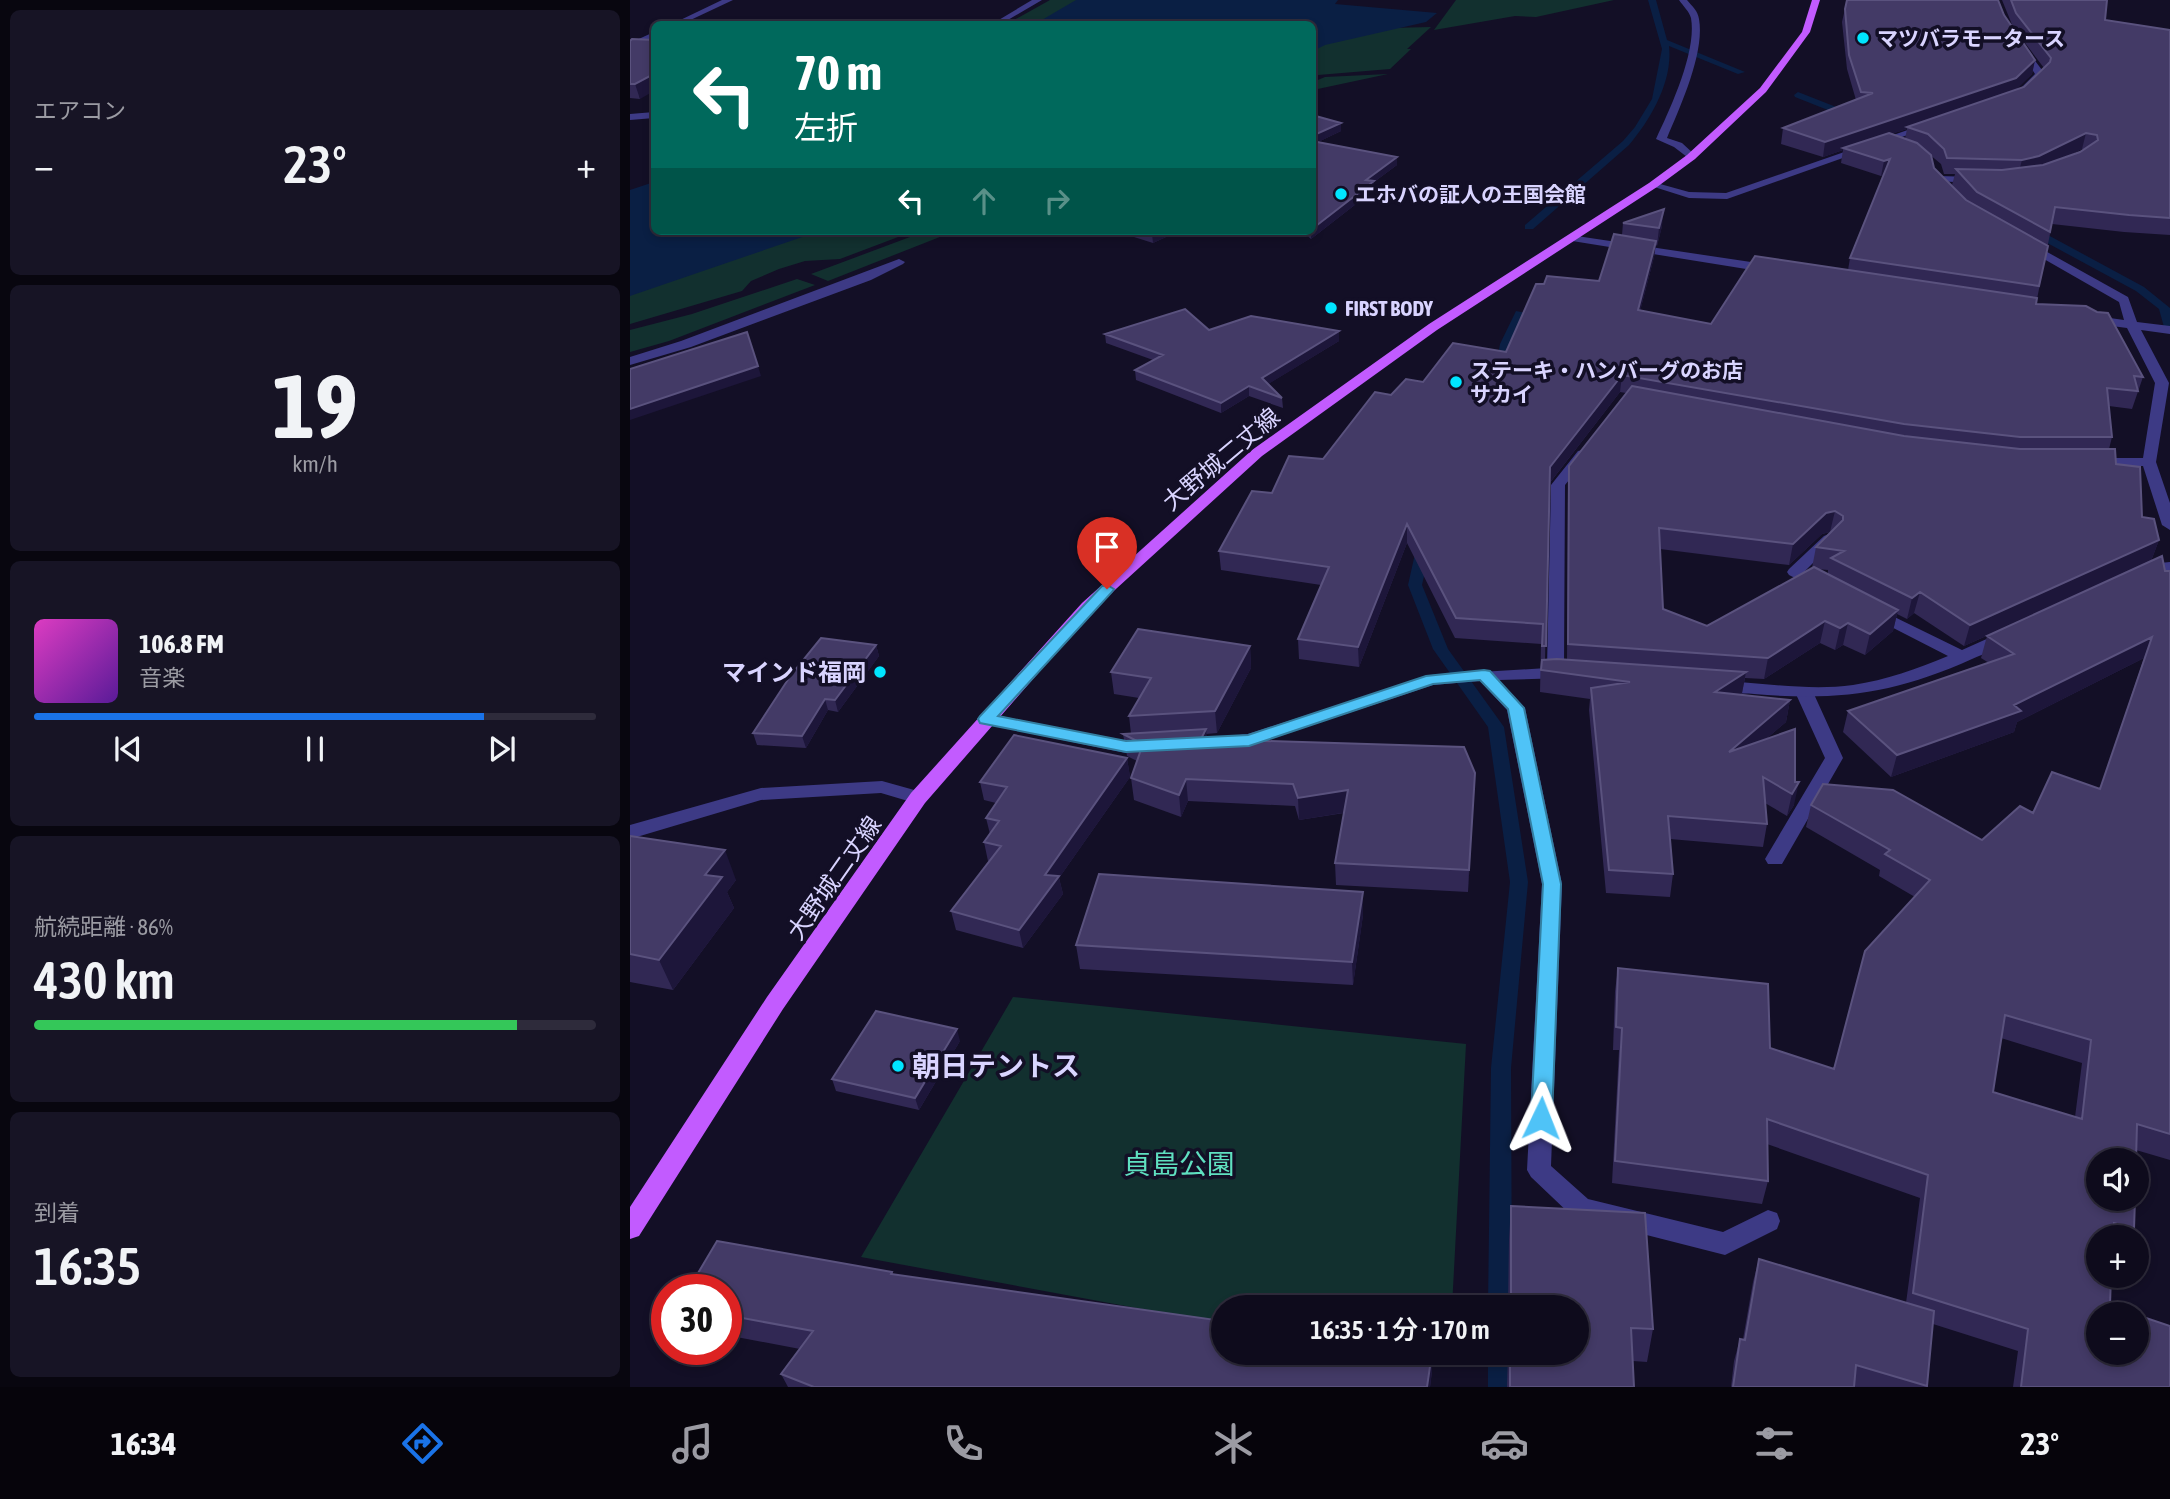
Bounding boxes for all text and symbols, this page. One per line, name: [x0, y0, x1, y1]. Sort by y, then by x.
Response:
place label: マツバラモータース: [1877, 26, 2065, 50]
marker: マツバラモータース: [1855, 30, 1871, 46]
text: 70 m: [794, 44, 882, 100]
icon: left: [679, 49, 770, 140]
text: エアコン: [34, 98, 126, 124]
text: 左折: [794, 109, 858, 146]
text: 23°: [283, 134, 347, 194]
text: −: [34, 143, 54, 186]
text: +: [576, 143, 596, 186]
icon: left: [892, 182, 930, 220]
icon: ahead: [965, 182, 1003, 220]
icon: right: [1038, 182, 1076, 220]
place label: エホバの証人の王国会館: [1355, 182, 1586, 206]
marker: エホバの証人の王国会館: [1333, 186, 1349, 202]
place label: FIRST BODY: [1345, 296, 1434, 320]
marker: FIRST BODY: [1323, 300, 1339, 316]
text: 19: [272, 353, 358, 457]
place label: ステーキ・ハンバーグのお店 サカイ: [1470, 358, 1743, 406]
marker: ステーキ・ハンバーグのお店 サカイ: [1448, 374, 1464, 390]
street label: 大野城二丈線: [1157, 402, 1285, 516]
text: km/h: [292, 451, 338, 477]
pin: [1077, 517, 1137, 589]
icon: arrive: [1088, 528, 1126, 566]
text: 106.8 FM: [139, 629, 224, 659]
place label: マインド福岡: [722, 659, 866, 686]
marker: マインド福岡: [872, 664, 888, 680]
text: 音楽: [139, 665, 185, 691]
icon: previous: [109, 730, 147, 768]
icon: pause: [296, 730, 334, 768]
icon: next: [483, 730, 521, 768]
street label: 大野城二丈線: [782, 811, 886, 945]
text: 航続距離 · 86%: [34, 914, 173, 940]
text: 430 km: [34, 950, 175, 1010]
place label: 朝日テントス: [912, 1050, 1080, 1082]
marker: 朝日テントス: [890, 1058, 906, 1074]
position arrow: [1504, 1081, 1578, 1155]
park label: 貞島公園: [1123, 1148, 1235, 1180]
map controls: [2086, 1148, 2149, 1365]
button: sound: [2086, 1148, 2149, 1211]
text: 到着: [34, 1200, 80, 1226]
button: +: [2086, 1225, 2149, 1288]
text: 16:35: [34, 1236, 141, 1296]
speed limit sign: 30: [651, 1274, 742, 1365]
button: −: [2086, 1302, 2149, 1365]
text: 16:35 · 1 分 · 170 m: [1310, 1315, 1490, 1345]
icon: directions: [398, 1419, 447, 1468]
icon: music: [668, 1419, 717, 1468]
icon: phone: [939, 1419, 988, 1468]
icon: climate: [1209, 1419, 1258, 1468]
icon: car: [1480, 1419, 1529, 1468]
icon: filters: [1750, 1419, 1799, 1468]
text: 16:34: [111, 1425, 177, 1462]
text: 23°: [2020, 1425, 2059, 1462]

